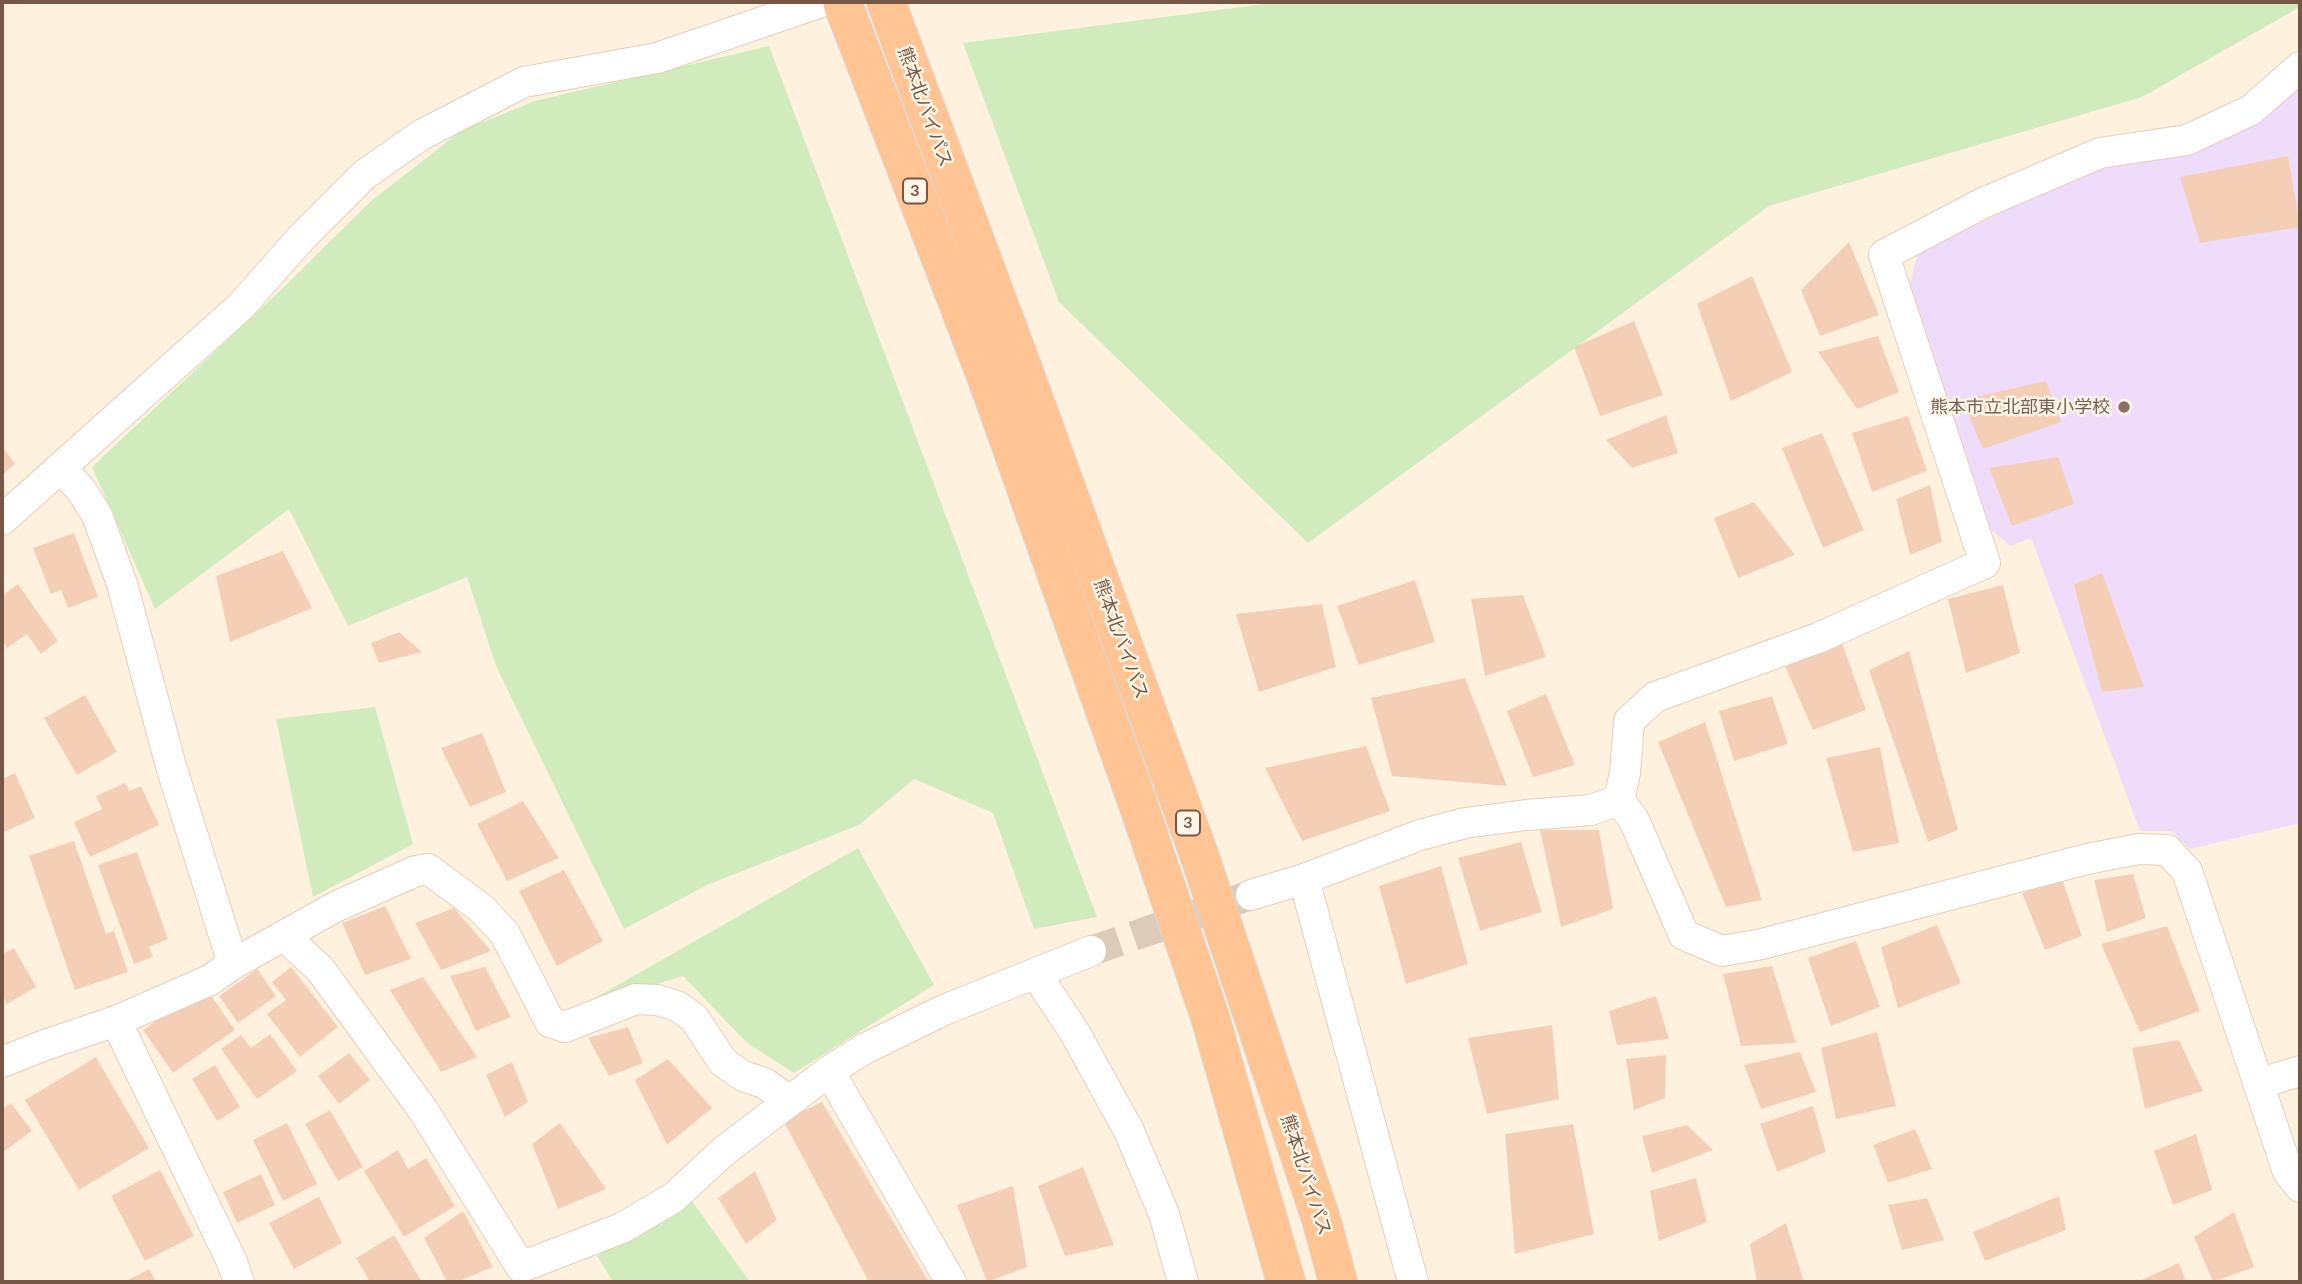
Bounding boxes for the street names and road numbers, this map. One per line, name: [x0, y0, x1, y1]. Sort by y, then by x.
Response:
street label: 熊本北バイパス: [893, 44, 957, 170]
road number: 3: [903, 178, 927, 204]
street label: 熊本北バイパス: [1089, 576, 1153, 702]
road number: 3: [1176, 810, 1200, 836]
street label: 熊本北バイパス: [1276, 1112, 1336, 1238]

